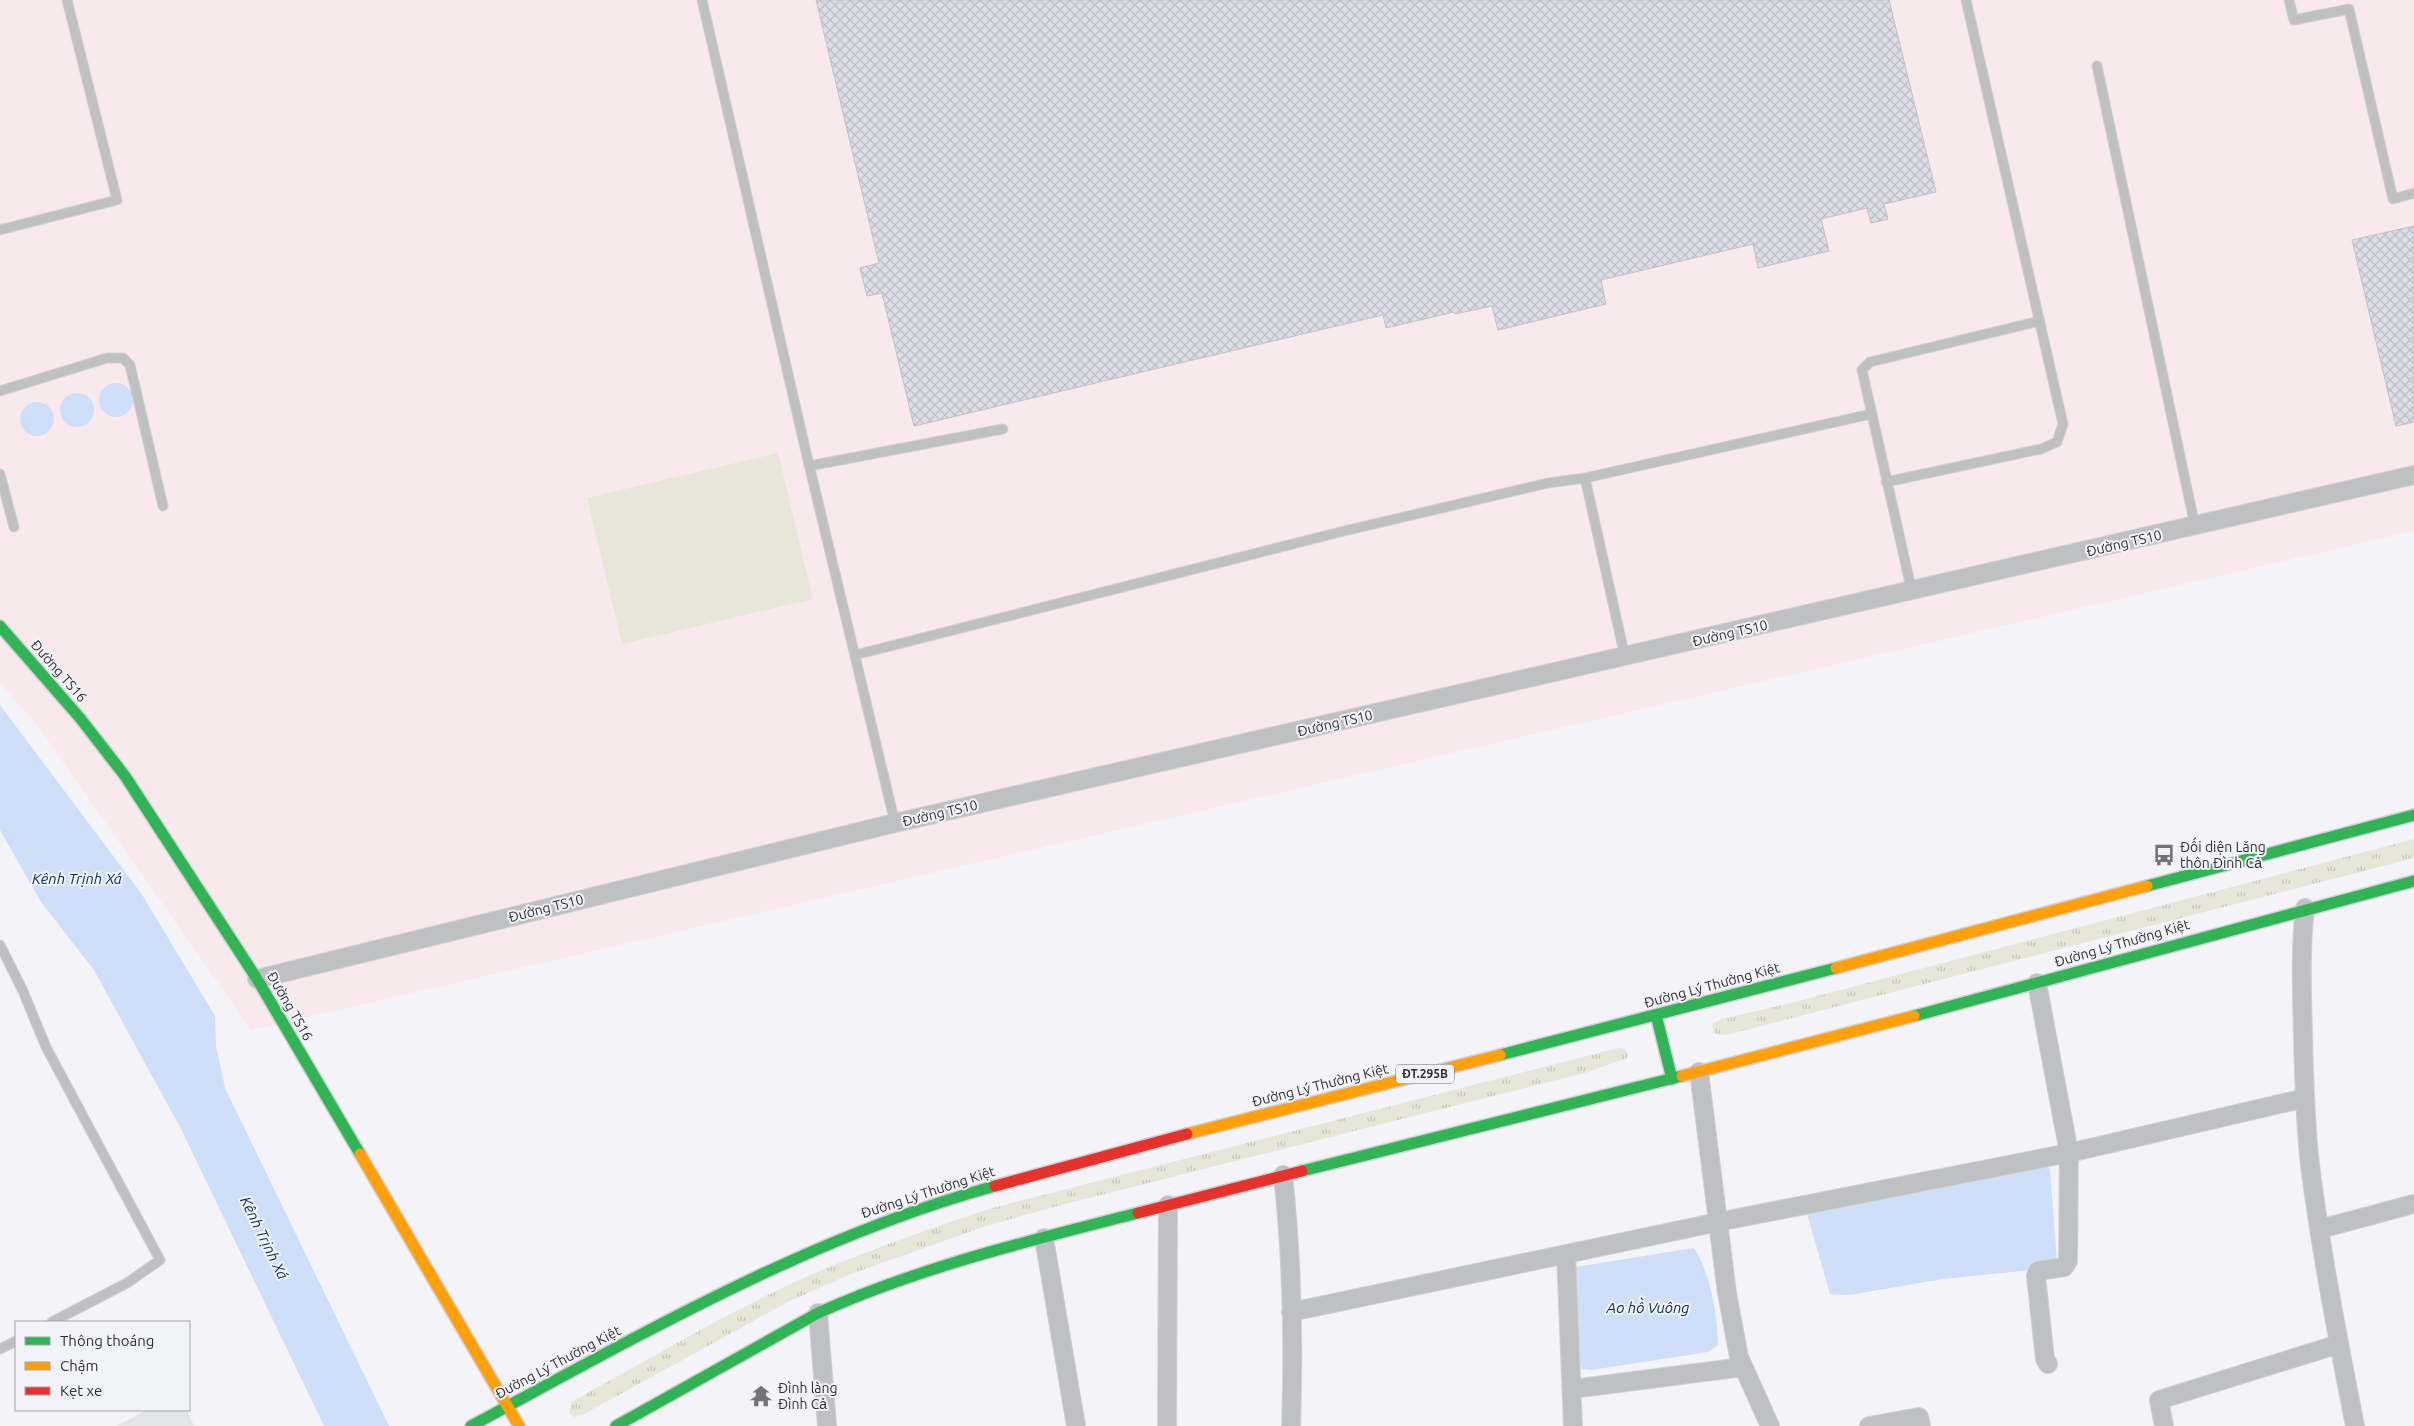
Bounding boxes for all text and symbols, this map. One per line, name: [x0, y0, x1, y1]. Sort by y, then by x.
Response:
street label: Đường TS10: [2085, 527, 2163, 559]
street label: Đường TS10: [1691, 617, 1769, 649]
street label: Đường TS16: [28, 637, 90, 705]
street label: Đường TS10: [1296, 707, 1374, 739]
street label: Đường TS10: [901, 797, 979, 829]
place label: Đối diện Lăng thôn Đình Cả: [2180, 837, 2266, 871]
bus stop icon: Đối diện Lăng thôn Đình Cả: [2151, 842, 2177, 868]
water label: Kênh Trịnh Xá: [32, 870, 122, 887]
street label: Đường TS10: [507, 891, 585, 925]
street label: Đường Lý Thường Kiệt: [2053, 916, 2192, 970]
street label: Đường Lý Thường Kiệt: [1642, 959, 1782, 1011]
street label: Đường TS16: [264, 969, 316, 1043]
street label: Đường Lý Thường Kiệt: [1250, 1060, 1390, 1110]
road number: ĐT.295B: [1396, 1064, 1454, 1084]
street label: Đường Lý Thường Kiệt: [859, 1163, 997, 1221]
water label: Kênh Trịnh Xá: [237, 1194, 292, 1282]
water label: Ao hồ Vuông: [1606, 1297, 1689, 1316]
legend: [15, 1321, 190, 1411]
street label: Đường Lý Thường Kiệt: [493, 1322, 624, 1402]
text: Thông thoáng: [60, 1332, 154, 1349]
text: Chậm: [60, 1357, 98, 1374]
place label: Đình làng Đình Cả: [778, 1380, 838, 1412]
text: Kẹt xe: [60, 1382, 102, 1399]
temple icon: Đình làng Đình Cả: [748, 1383, 774, 1409]

